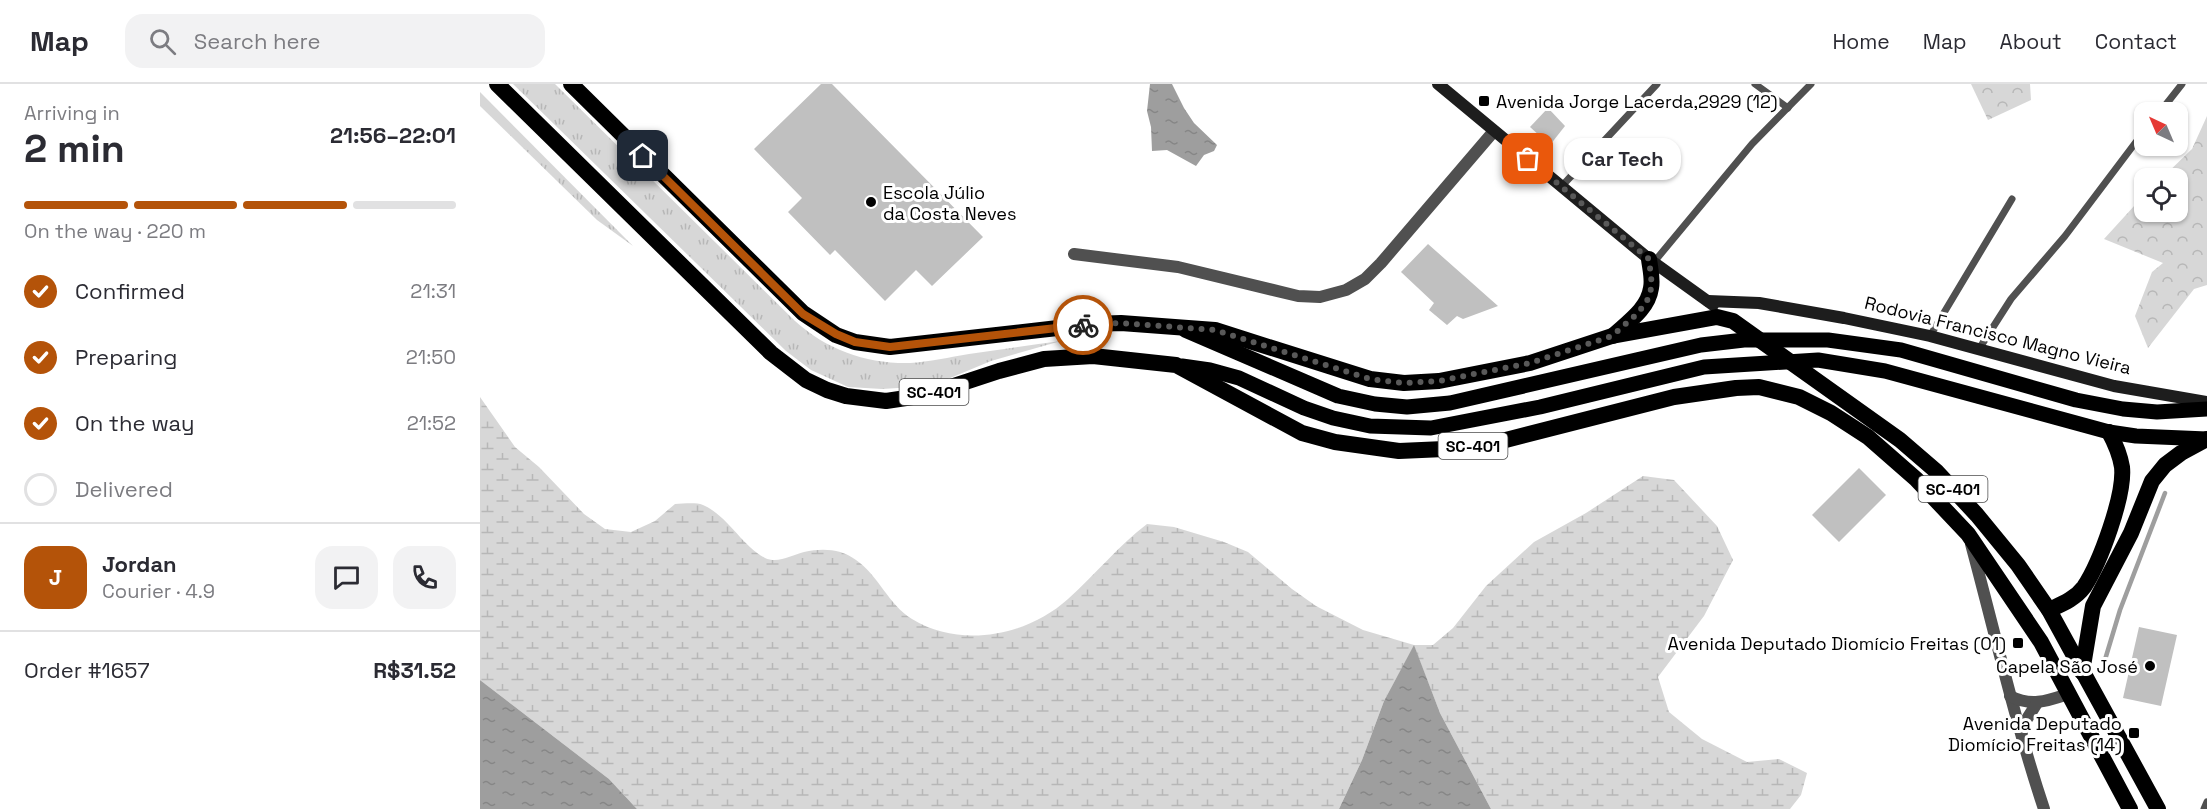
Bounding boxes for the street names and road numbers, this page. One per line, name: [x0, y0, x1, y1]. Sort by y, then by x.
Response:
street label: Rodovia Francisco Magno Vieira: [1862, 291, 2134, 379]
road number: SC-401: [900, 379, 968, 405]
road number: SC-401: [1438, 433, 1508, 459]
road number: SC-401: [1918, 476, 1988, 502]

